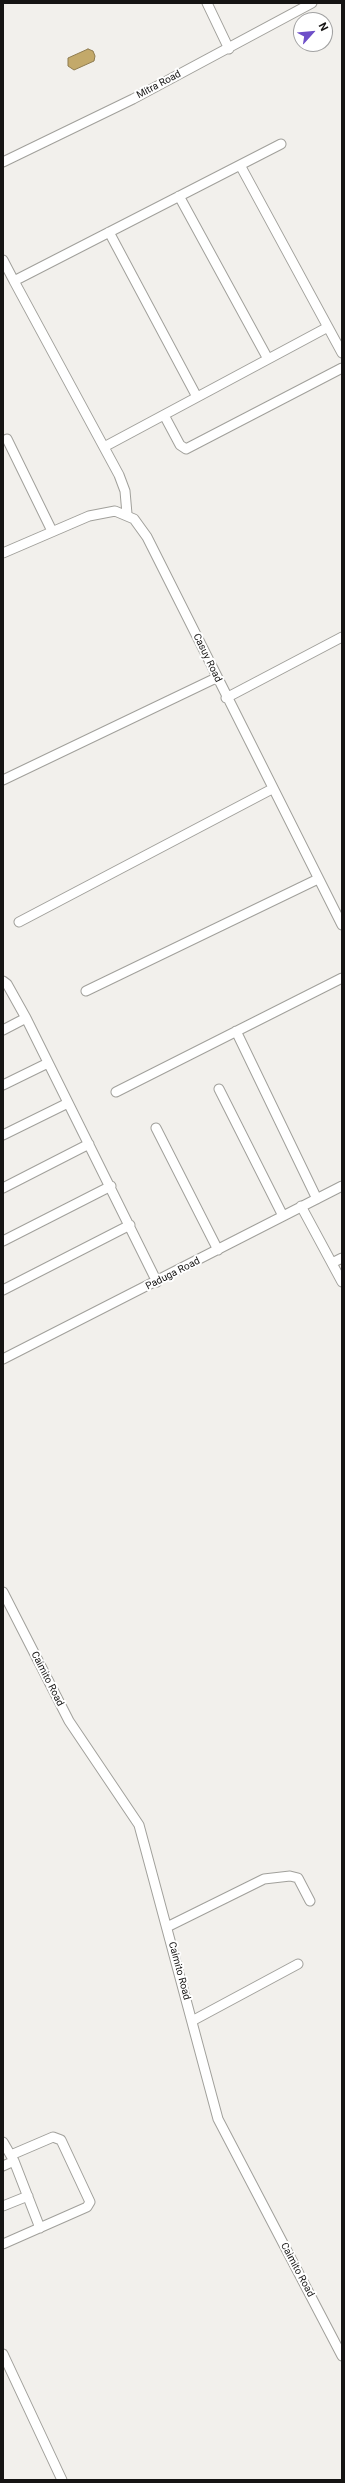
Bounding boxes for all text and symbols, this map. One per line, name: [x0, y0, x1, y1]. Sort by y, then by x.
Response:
north arrow: [293, 12, 333, 52]
text: N: [316, 20, 331, 33]
street label: Mitra Road: [135, 68, 183, 102]
street label: Casuy Road: [190, 632, 224, 684]
street label: Paduga Road: [144, 1255, 202, 1293]
street label: Caimito Road: [28, 1650, 66, 1708]
street label: Caimito Road: [165, 1941, 193, 2001]
street label: Caimito Road: [278, 2241, 316, 2299]

